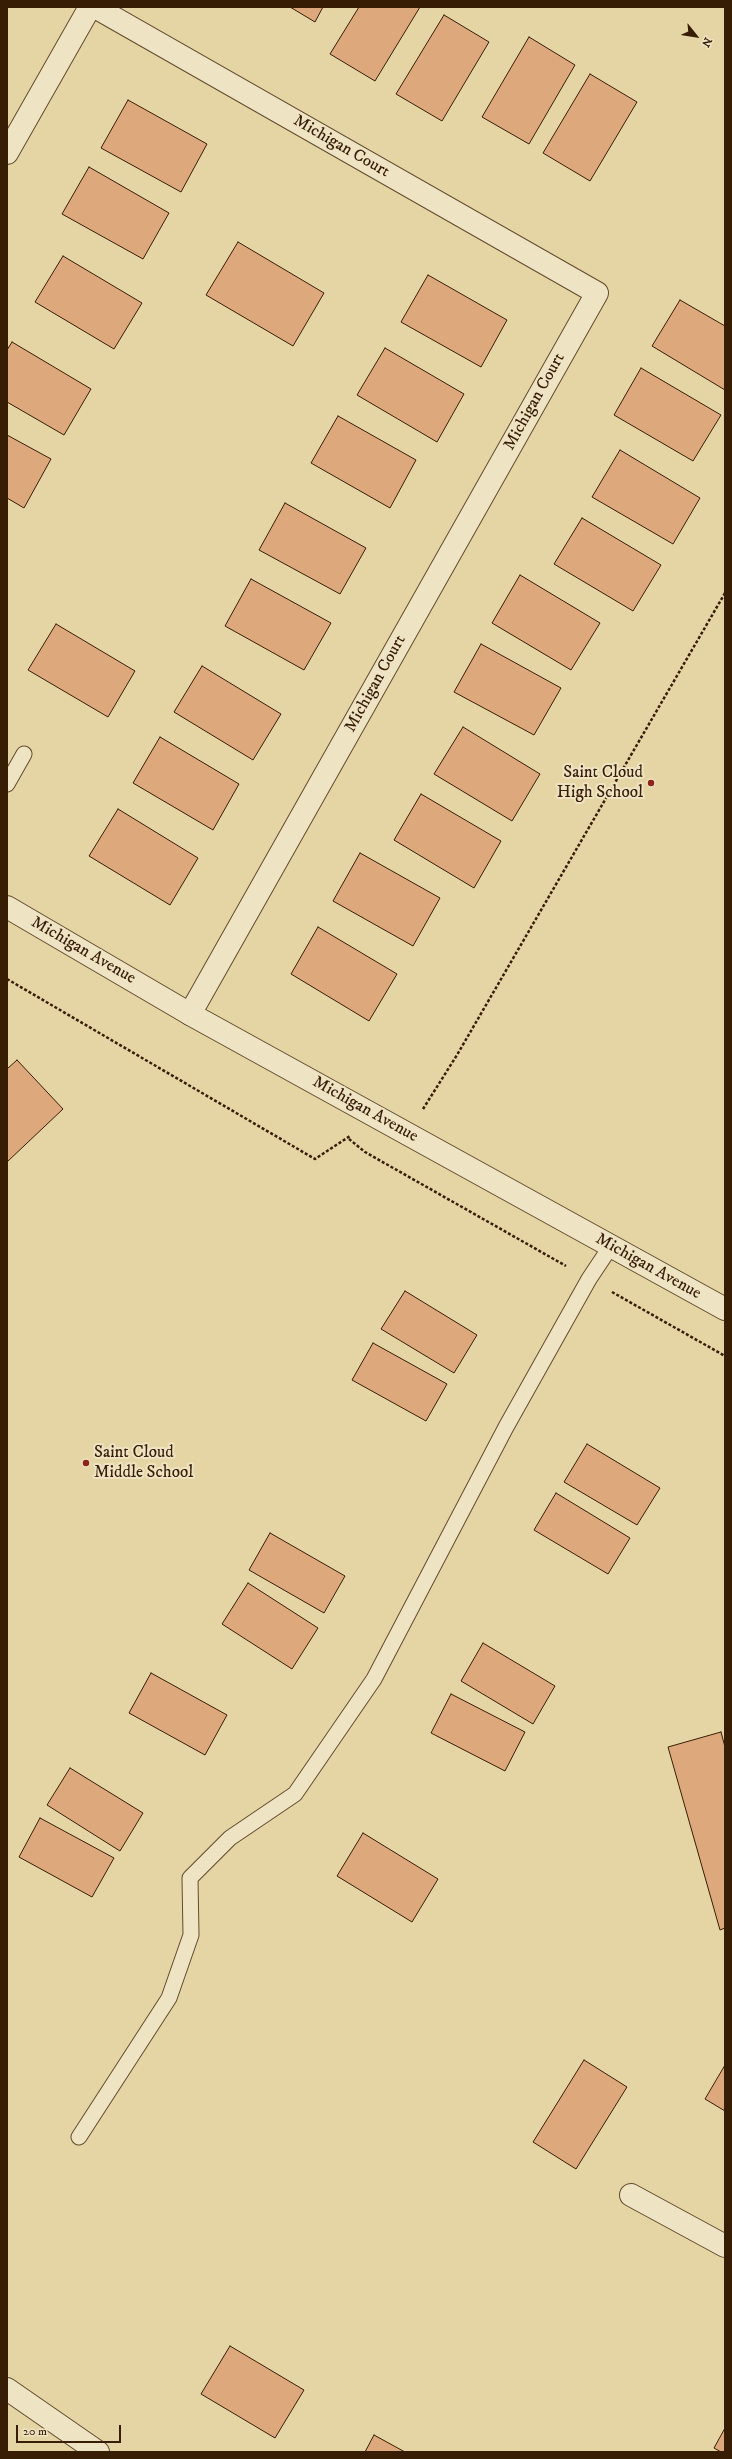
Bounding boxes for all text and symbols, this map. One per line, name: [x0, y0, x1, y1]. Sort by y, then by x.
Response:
north arrow: [676, 16, 716, 56]
text: N: [698, 35, 715, 49]
street label: Michigan Court: [289, 111, 393, 183]
street label: Michigan Court: [500, 350, 570, 454]
street label: Michigan Court: [341, 632, 411, 736]
place label: Saint Cloud High School: [557, 763, 643, 803]
marker: Saint Cloud High School: [646, 778, 656, 788]
street label: Michigan Avenue: [27, 913, 139, 989]
street label: Michigan Avenue: [309, 1073, 421, 1147]
street label: Michigan Avenue: [592, 1230, 704, 1304]
place label: Saint Cloud Middle School: [94, 1443, 193, 1483]
marker: Saint Cloud Middle School: [81, 1458, 91, 1468]
scale bar: [18, 2417, 123, 2443]
text: 20 m: [23, 2424, 47, 2439]

